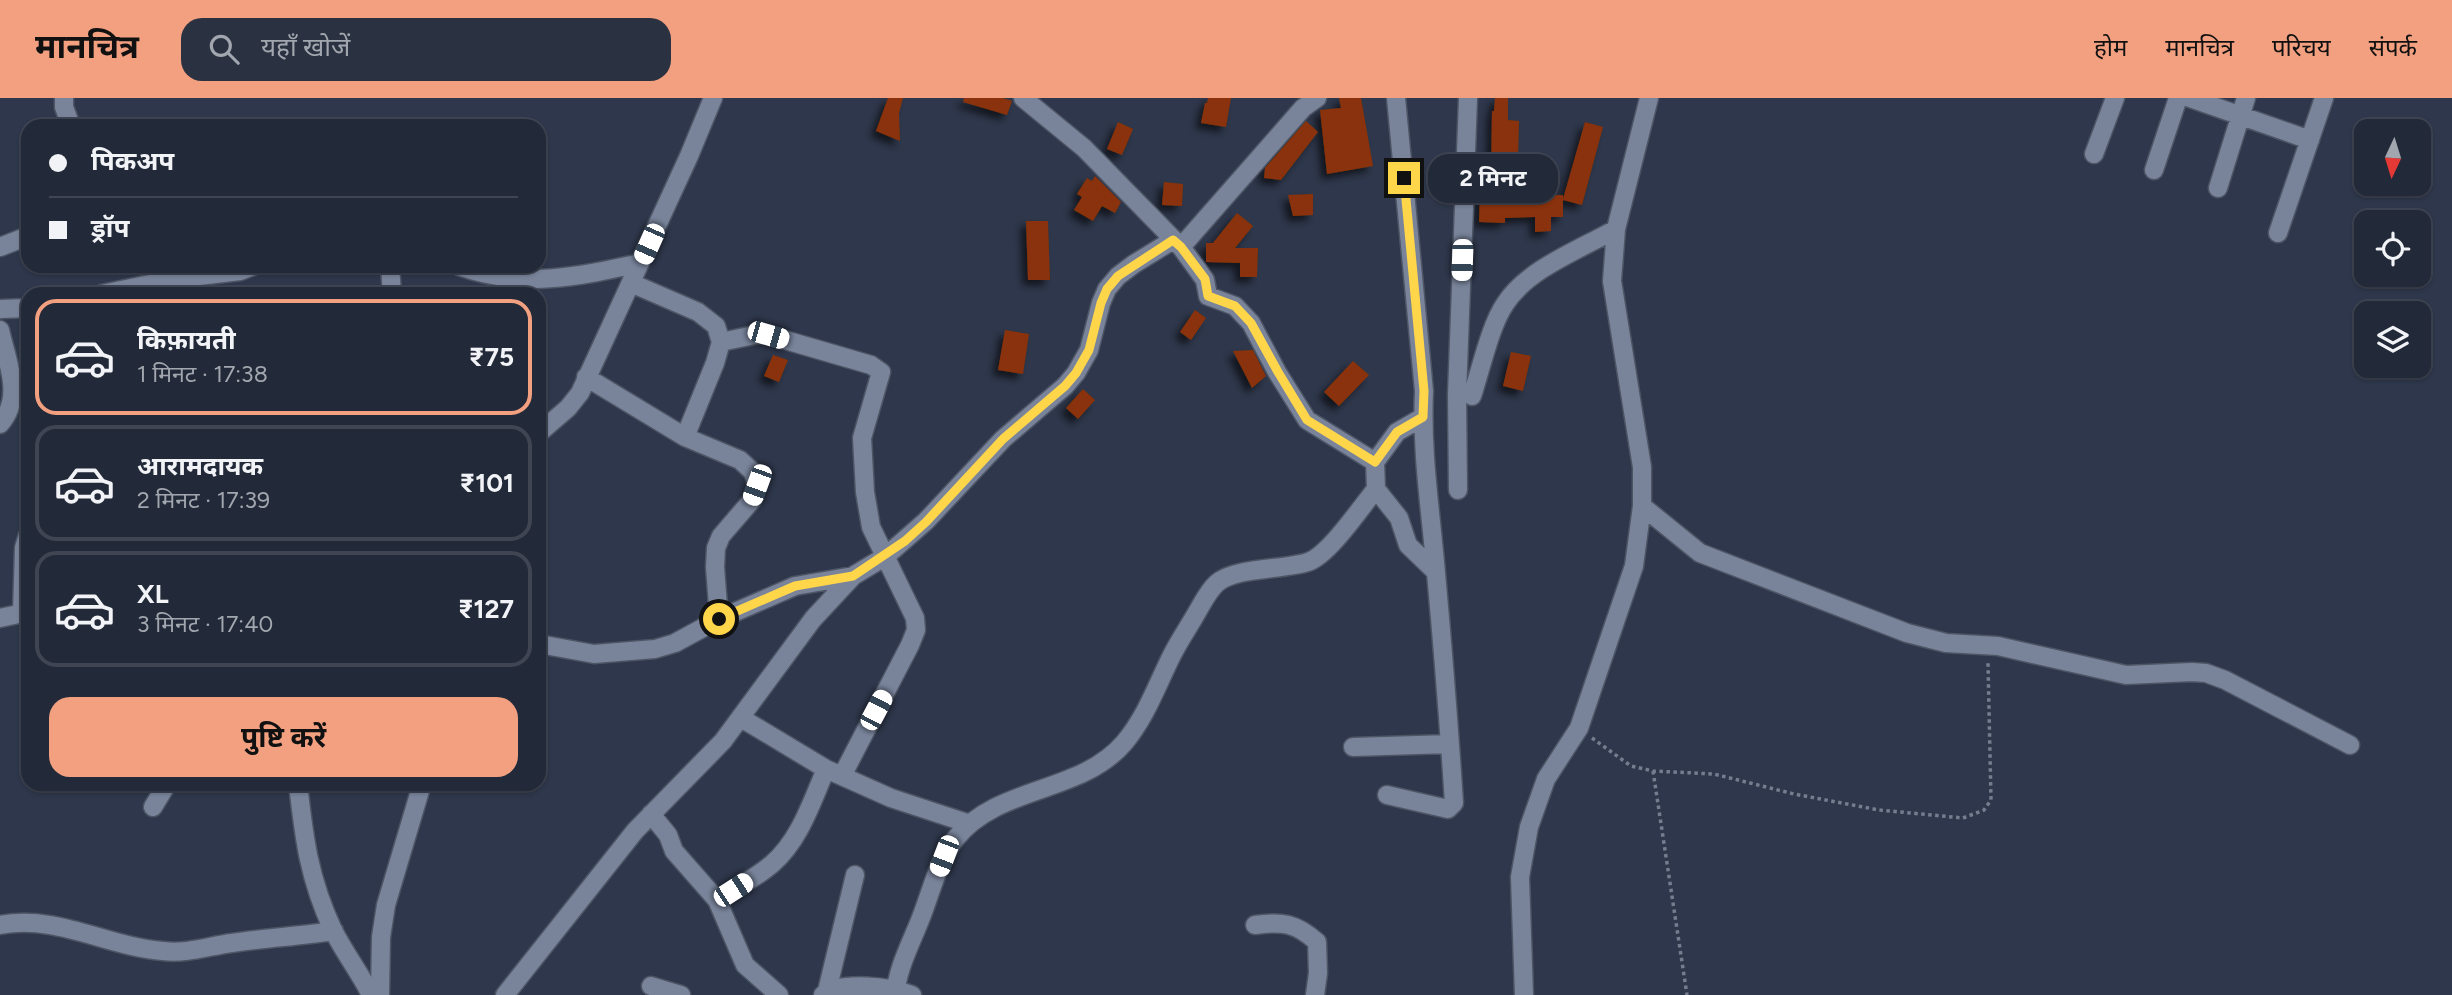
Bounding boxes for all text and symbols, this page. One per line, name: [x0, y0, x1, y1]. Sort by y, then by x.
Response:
search box: [181, 18, 671, 81]
text: मानचित्र: [35, 27, 139, 66]
icon: search: [205, 30, 243, 68]
text: यहाँ खोजें: [261, 31, 350, 63]
text: होम: [2094, 33, 2127, 62]
text: मानचित्र: [2165, 33, 2234, 62]
text: परिचय: [2272, 33, 2331, 62]
text: संपर्क: [2369, 33, 2417, 62]
north arrow: [2354, 119, 2431, 196]
map controls: [2354, 119, 2431, 378]
text: पिकअप: [91, 145, 174, 177]
callout: 2 मिनट: [1428, 154, 1558, 202]
route end: [1388, 162, 1420, 194]
text: 2 मिनट: [1459, 164, 1527, 192]
button: locate: [2354, 210, 2431, 287]
text: ड्रॉप: [91, 212, 129, 244]
car: [631, 221, 668, 267]
car: [1451, 239, 1474, 281]
button: layers: [2354, 301, 2431, 378]
car: [745, 319, 792, 351]
text: किफ़ायती: [137, 324, 236, 356]
icon: car: [53, 326, 116, 389]
text: ₹75: [469, 341, 514, 373]
text: 1 मिनट · 17:38: [137, 360, 268, 388]
text: आरामदायक: [137, 450, 263, 482]
icon: car: [53, 452, 116, 515]
car: [740, 462, 775, 508]
text: ₹101: [460, 467, 514, 499]
text: 2 मिनट · 17:39: [137, 486, 270, 514]
icon: car: [53, 578, 116, 641]
text: XL: [137, 578, 169, 610]
text: ₹127: [458, 593, 514, 625]
route start: [703, 603, 735, 635]
text: 3 मिनट · 17:40: [137, 610, 273, 638]
car: [857, 687, 896, 733]
button: पुष्टि करें: [49, 697, 518, 777]
car: [927, 833, 962, 879]
car: [710, 870, 757, 910]

